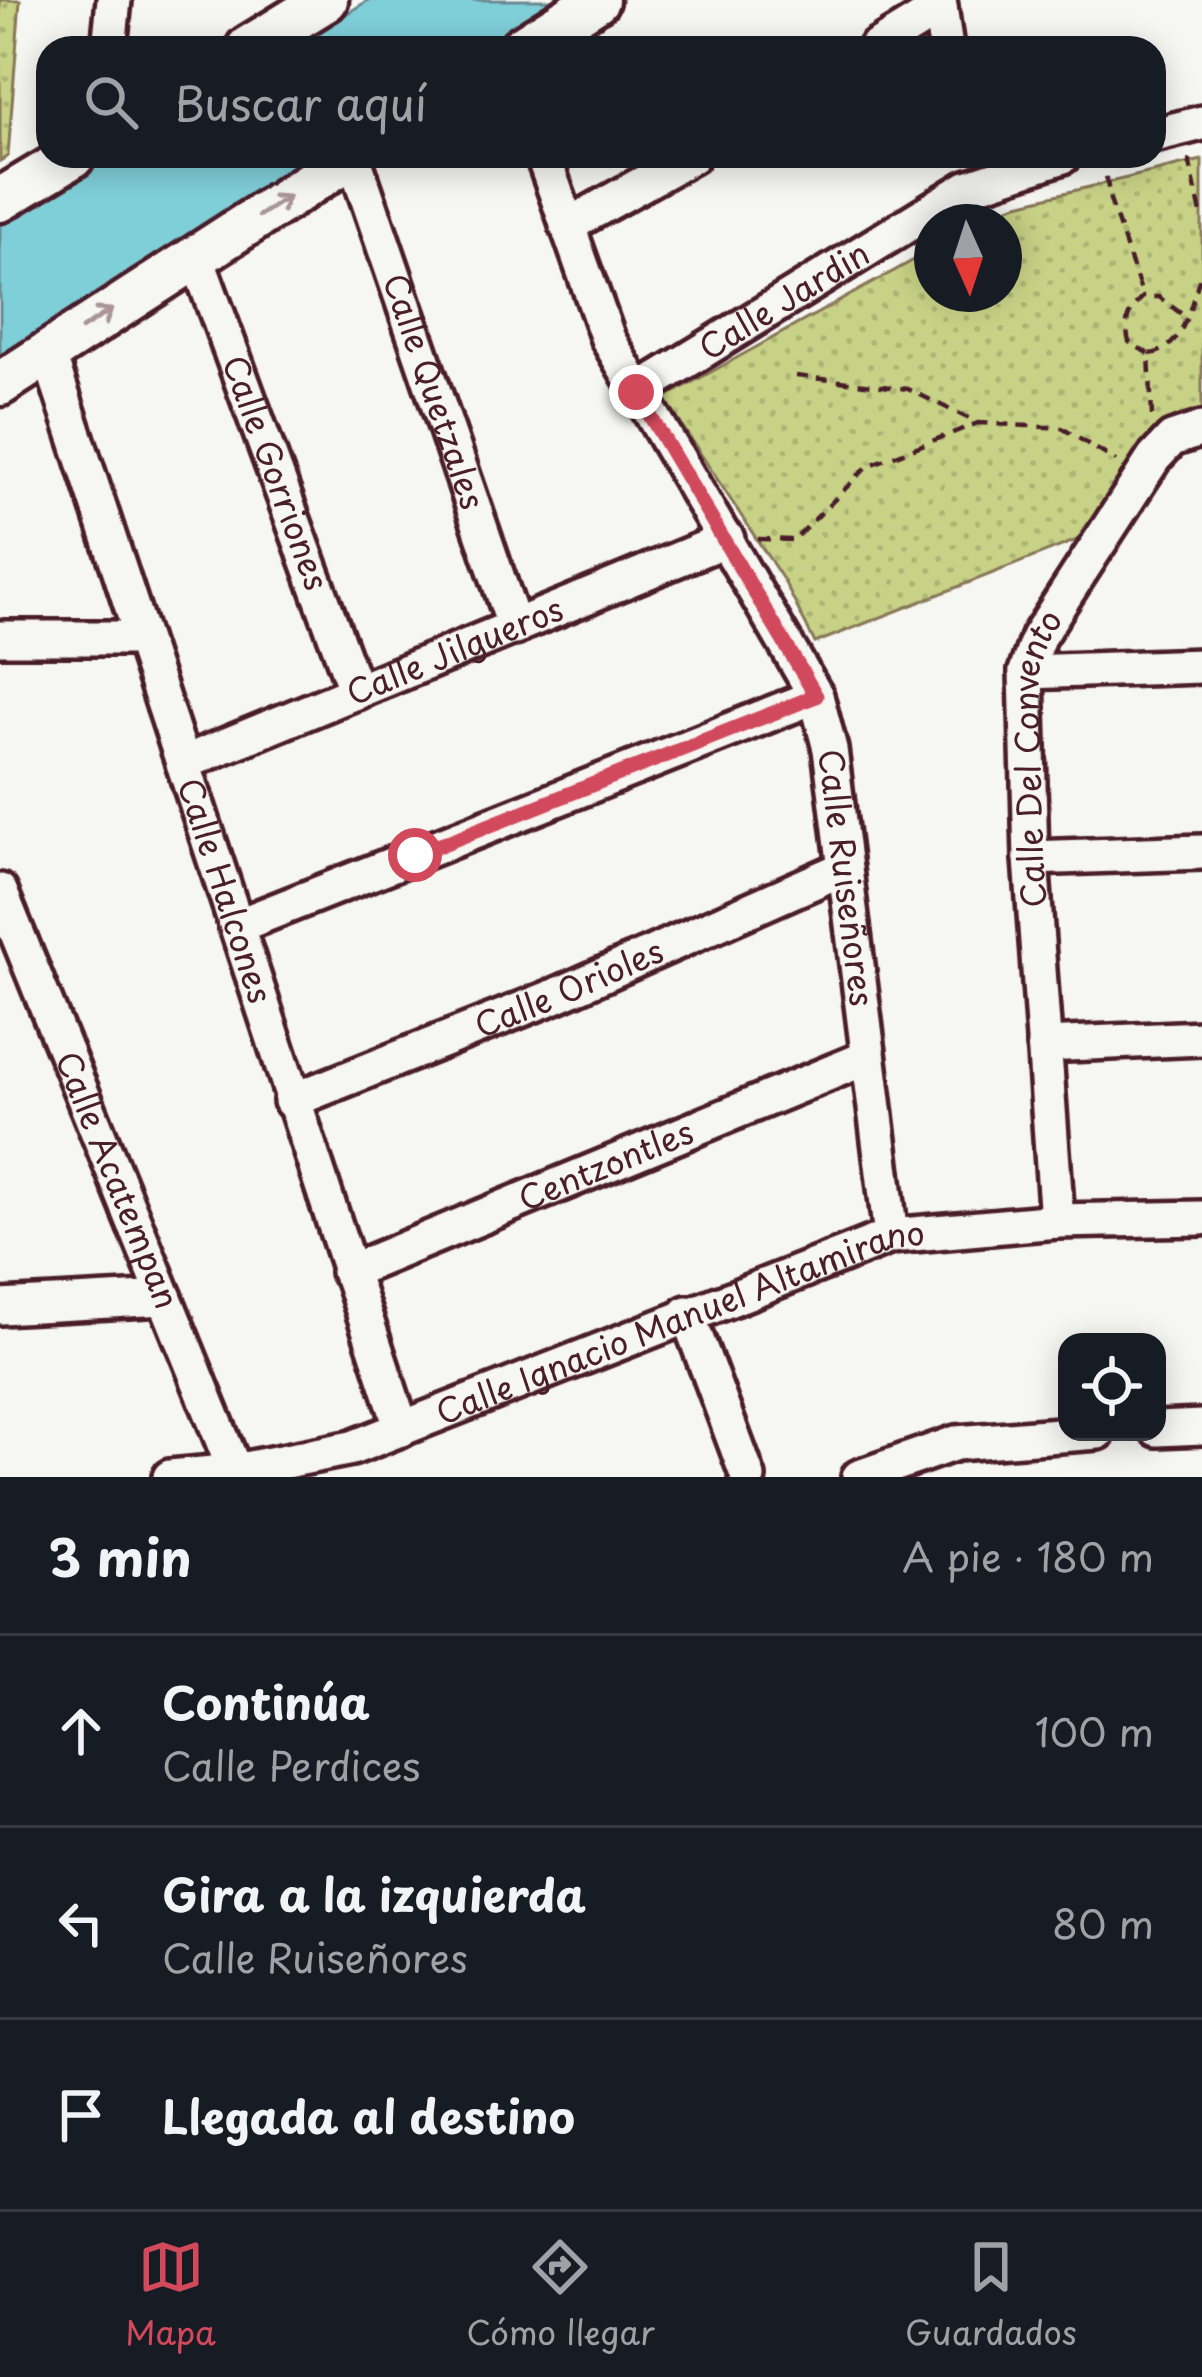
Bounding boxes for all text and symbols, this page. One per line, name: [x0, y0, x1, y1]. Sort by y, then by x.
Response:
search box: [36, 36, 1166, 168]
text: Buscar aquí: [174, 68, 427, 136]
icon: search: [78, 69, 144, 135]
one-way arrow: [256, 193, 290, 218]
north arrow: [914, 204, 1022, 312]
street label: Calle Jardin: [688, 227, 878, 371]
street label: Calle Quetzales: [372, 266, 499, 516]
one-way arrow: [80, 307, 114, 332]
street label: Calle Gorriones: [211, 348, 344, 597]
route end: [609, 365, 663, 419]
street label: Calle Jilgueros: [338, 582, 570, 716]
street label: Calle Del Convento: [999, 598, 1073, 910]
street label: Calle Ruiseñores: [807, 746, 889, 1009]
street label: Calle Halcones: [167, 771, 287, 1009]
route start: [388, 828, 442, 882]
street label: Calle Orioles: [466, 924, 671, 1049]
street label: Calle Acatempan: [44, 1043, 194, 1316]
street label: Centzontles: [510, 1105, 700, 1222]
street label: Calle Ignacio Manuel Altamirano: [428, 1206, 927, 1436]
map controls: [1058, 1333, 1166, 1441]
button: locate: [1058, 1333, 1166, 1441]
text: 3 min: [48, 1517, 192, 1594]
text: A pie · 180 m: [902, 1526, 1154, 1585]
text: Continúa: [162, 1667, 370, 1735]
icon: ahead: [48, 1698, 114, 1764]
text: 100 m: [1035, 1701, 1154, 1760]
text: Calle Perdices: [162, 1735, 420, 1794]
text: Gira a la izquierda: [162, 1859, 586, 1927]
icon: left: [48, 1890, 114, 1956]
text: 80 m: [1052, 1893, 1154, 1952]
text: Calle Ruiseñores: [162, 1927, 468, 1986]
text: Llegada al destino: [162, 2081, 575, 2149]
icon: arrive: [48, 2082, 114, 2148]
tab: Mapa: [125, 2234, 216, 2356]
tab: Cómo llegar: [466, 2234, 655, 2356]
tab: Guardados: [905, 2234, 1077, 2356]

